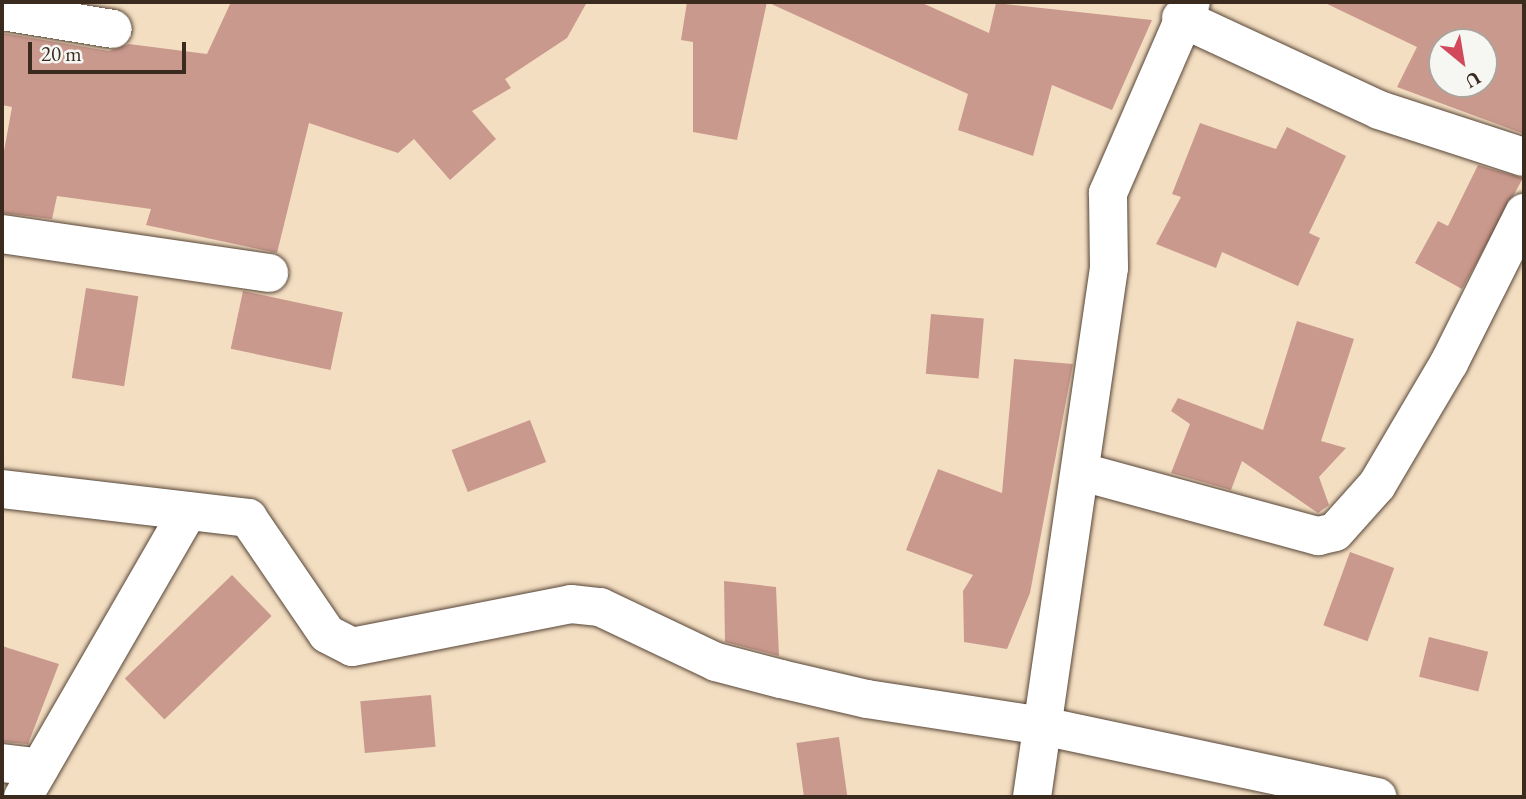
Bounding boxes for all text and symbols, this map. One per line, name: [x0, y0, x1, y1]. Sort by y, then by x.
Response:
scale bar: [32, 28, 189, 72]
north arrow: [1428, 28, 1498, 98]
text: 20 m: [41, 40, 82, 67]
text: U: [1460, 66, 1485, 94]

